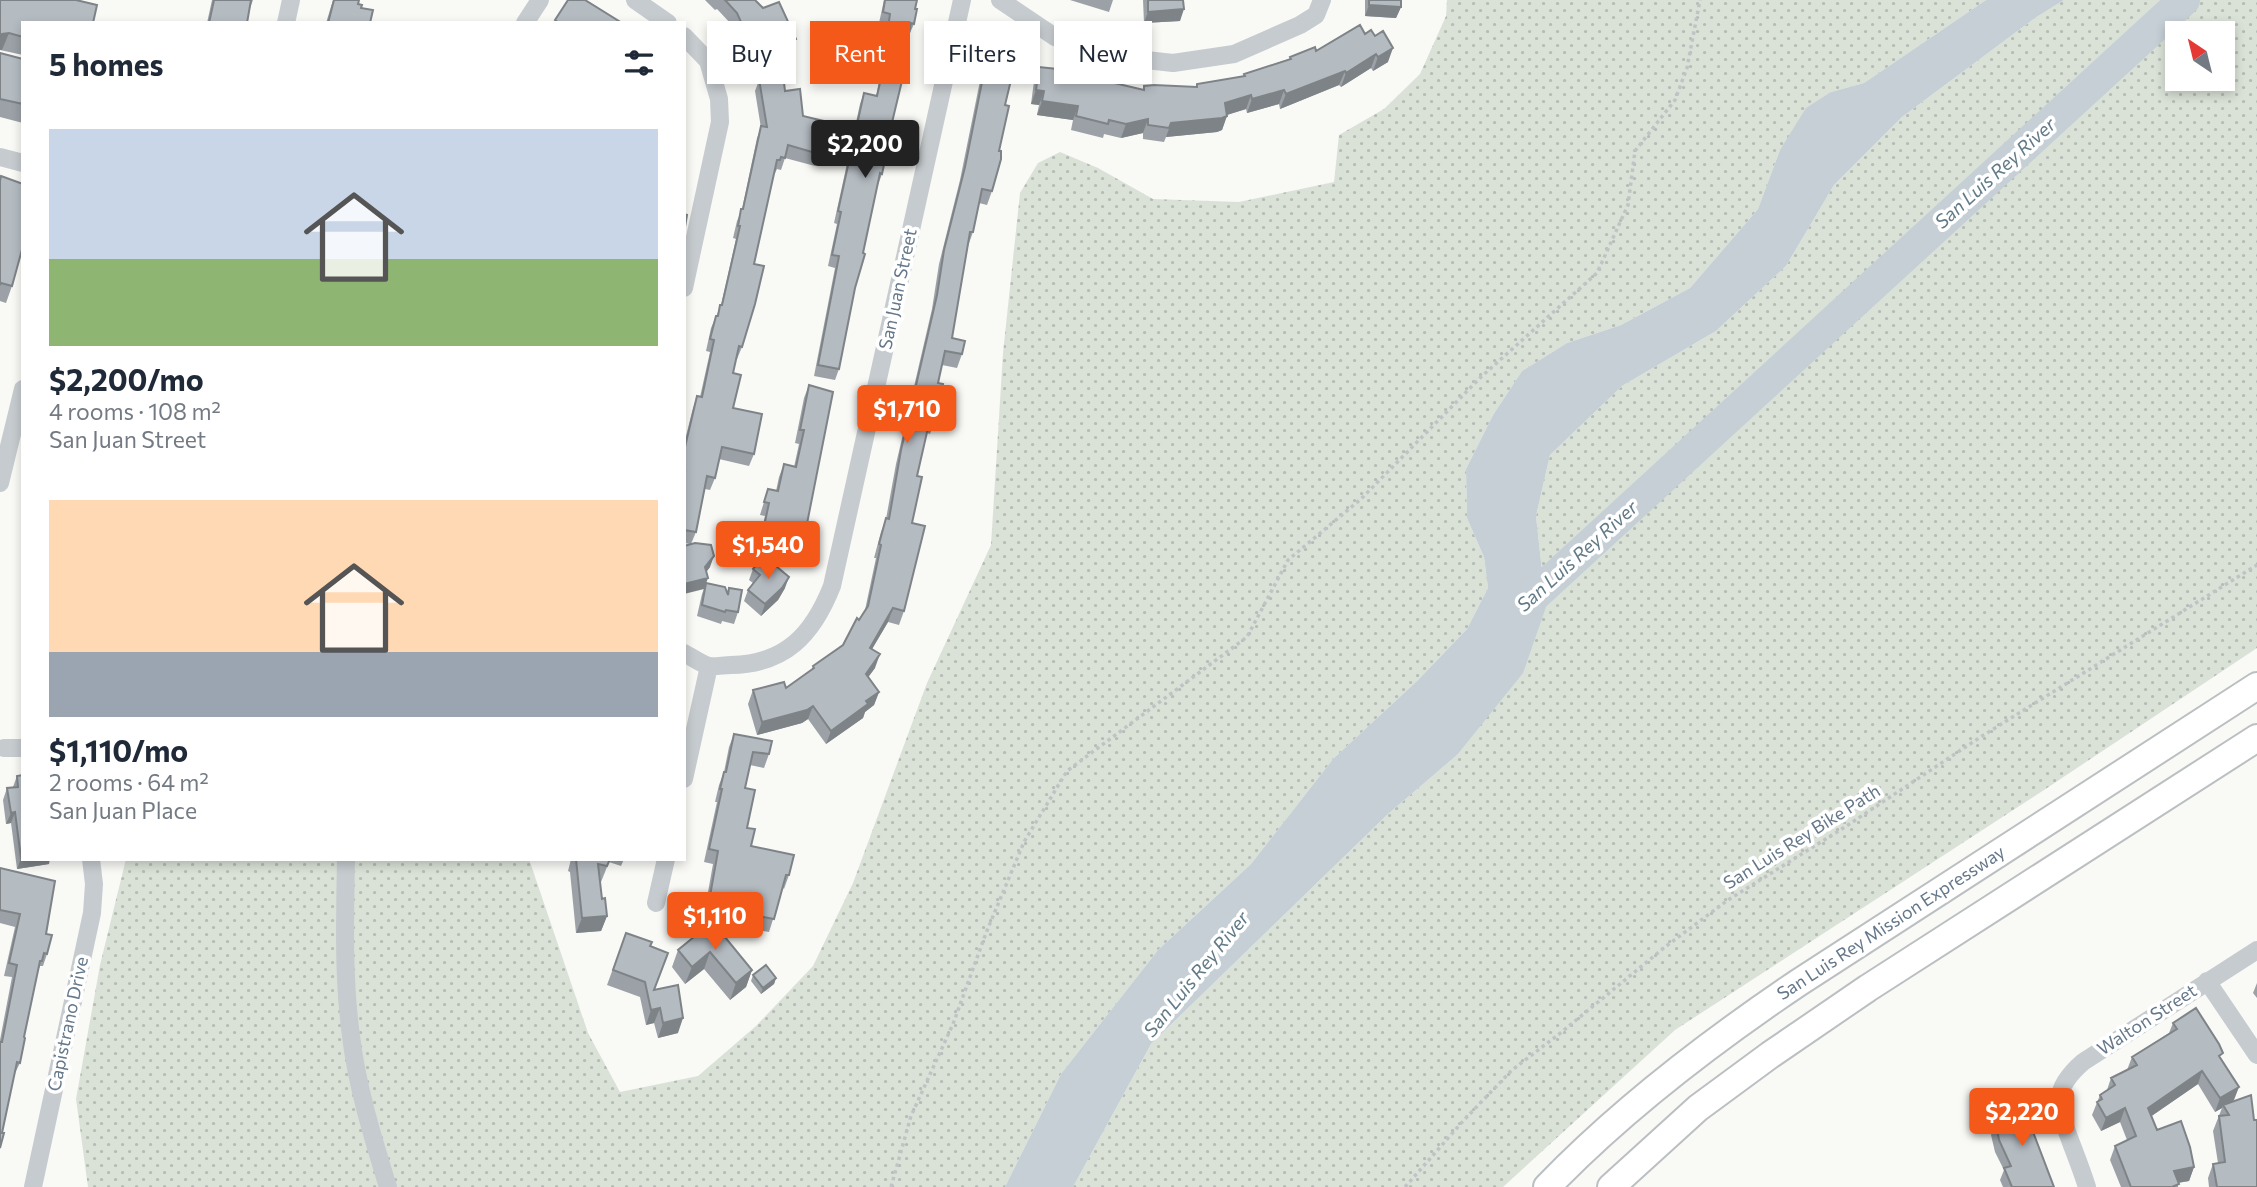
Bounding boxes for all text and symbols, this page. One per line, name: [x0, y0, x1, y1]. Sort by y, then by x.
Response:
chip: Buy: [707, 21, 796, 84]
chip: Rent: [810, 21, 910, 84]
chip: Filters: [924, 21, 1040, 84]
chip: New: [1054, 21, 1152, 84]
north arrow: [2165, 21, 2235, 91]
map controls: [2165, 21, 2235, 91]
icon: filters: [620, 44, 658, 82]
text: 5 homes: [49, 45, 163, 82]
water label: San Luis Rey River: [1930, 111, 2061, 233]
pin: $2,200: [808, 120, 922, 180]
text: $2,200: [827, 129, 903, 157]
icon: home: [291, 174, 417, 300]
street label: San Juan Street: [873, 226, 921, 351]
text: $2,200/mo: [49, 360, 204, 397]
pin: $1,710: [850, 386, 964, 445]
text: $1,710: [873, 394, 941, 422]
text: 4 rooms · 108 m²: [49, 397, 221, 425]
text: San Juan Street: [49, 425, 206, 453]
water label: San Luis Rey River: [1512, 494, 1643, 616]
pin: $1,540: [711, 522, 825, 581]
text: $1,540: [732, 530, 804, 558]
icon: home: [291, 545, 417, 671]
text: $1,110/mo: [49, 731, 188, 768]
text: 2 rooms · 64 m²: [49, 768, 209, 796]
street label: San Luis Rey Bike Path: [1719, 779, 1884, 893]
text: San Juan Place: [49, 796, 197, 824]
street label: San Luis Rey Mission Expressway: [1772, 840, 2009, 1004]
pin: $1,110: [658, 892, 772, 952]
text: $1,110: [683, 901, 747, 929]
water label: San Luis Rey River: [1138, 905, 1254, 1041]
street label: Capistrano Drive: [42, 955, 92, 1093]
street label: Walton Street: [2093, 979, 2200, 1059]
pin: $2,220: [1965, 1088, 2079, 1148]
text: $2,220: [1985, 1097, 2059, 1125]

